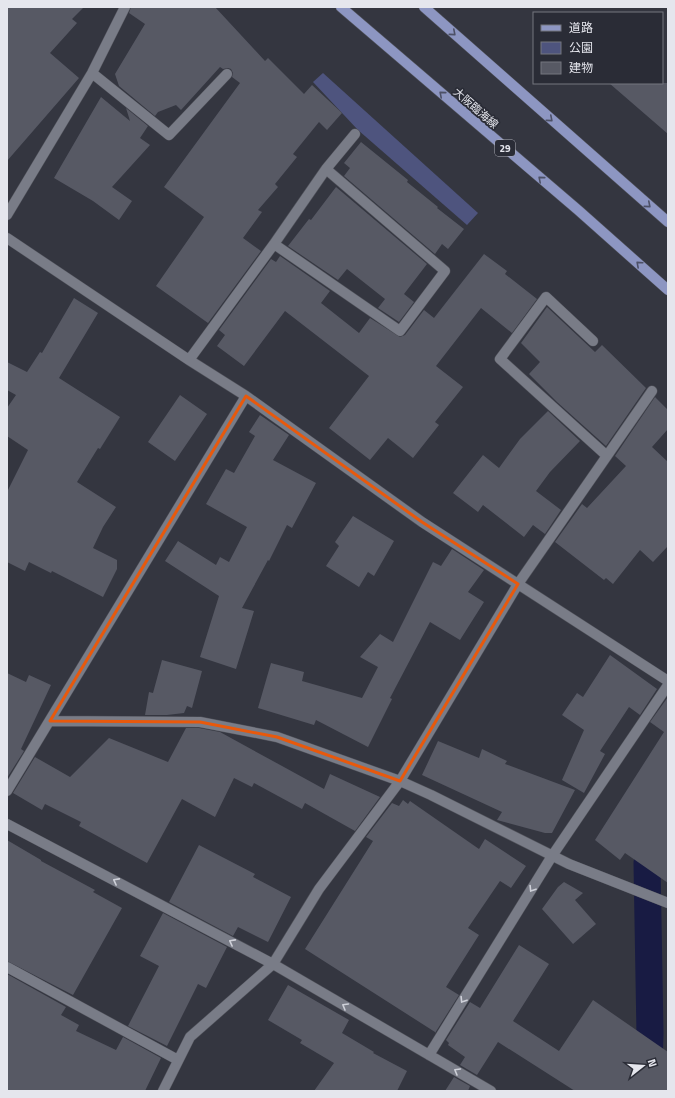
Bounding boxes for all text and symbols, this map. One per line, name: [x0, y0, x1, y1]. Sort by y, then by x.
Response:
legend: [533, 12, 663, 84]
text: 道路: [569, 18, 593, 37]
one-way arrow: [448, 28, 456, 35]
text: 公園: [569, 38, 593, 57]
text: 建物: [569, 58, 593, 77]
street label: 大阪臨海線: [450, 84, 502, 132]
one-way arrow: [440, 92, 447, 99]
one-way arrow: [546, 114, 553, 121]
road number: 29: [495, 140, 515, 156]
one-way arrow: [538, 176, 546, 183]
one-way arrow: [643, 200, 651, 207]
one-way arrow: [636, 262, 644, 269]
one-way arrow: [113, 879, 121, 886]
one-way arrow: [529, 885, 536, 892]
one-way arrow: [228, 939, 236, 947]
one-way arrow: [461, 996, 468, 1003]
one-way arrow: [342, 1003, 349, 1010]
north arrow: [623, 1046, 663, 1086]
text: N: [644, 1057, 661, 1069]
one-way arrow: [454, 1069, 461, 1076]

